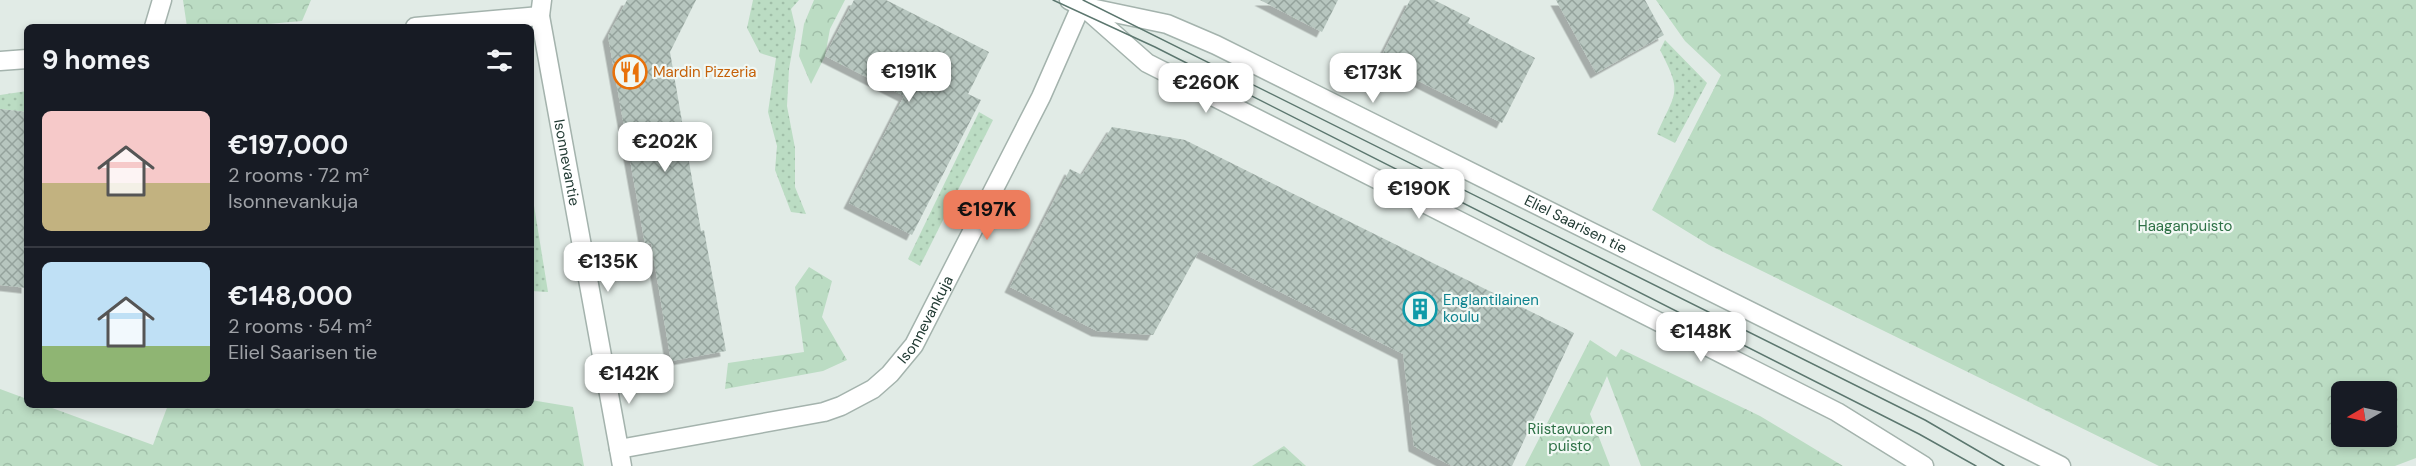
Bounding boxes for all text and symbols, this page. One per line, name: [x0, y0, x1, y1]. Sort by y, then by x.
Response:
text: 9 homes: [42, 43, 151, 77]
icon: filters: [483, 44, 516, 77]
pin: €191K: [867, 52, 951, 103]
pin: €173K: [1331, 53, 1415, 104]
restaurant icon: Mardin Pizzeria: [612, 54, 648, 90]
text: €191K: [881, 58, 937, 84]
text: €173K: [1344, 59, 1402, 85]
place label: Mardin Pizzeria: [653, 62, 757, 82]
pin: €260K: [1164, 63, 1248, 114]
text: €260K: [1172, 69, 1240, 95]
street label: Isonnevantie: [549, 117, 584, 207]
pin: €202K: [623, 122, 707, 173]
text: €197,000: [228, 128, 348, 162]
text: €202K: [632, 128, 698, 154]
icon: home: [90, 135, 162, 207]
text: 2 rooms · 72 m²: [228, 162, 369, 188]
pin: €190K: [1377, 169, 1461, 220]
text: €190K: [1388, 175, 1450, 201]
text: Isonnevankuja: [228, 188, 358, 214]
pin: €197K: [945, 190, 1029, 241]
street label: Eliel Saarisen tie: [1521, 190, 1630, 258]
text: €197K: [957, 196, 1017, 222]
park label: Haaganpuisto: [2137, 216, 2233, 236]
pin: €135K: [566, 242, 650, 293]
text: €135K: [578, 248, 638, 274]
street label: Isonnevankuja: [893, 272, 958, 368]
text: €148,000: [228, 279, 353, 313]
icon: home: [90, 286, 162, 358]
place label: Englantilainen koulu: [1443, 290, 1539, 327]
building icon: Englantilainen koulu: [1402, 291, 1438, 327]
pin: €148K: [1659, 312, 1743, 363]
text: 2 rooms · 54 m²: [228, 313, 372, 339]
text: €148K: [1670, 318, 1732, 344]
text: Eliel Saarisen tie: [228, 339, 377, 365]
pin: €142K: [587, 354, 671, 405]
text: €142K: [599, 360, 659, 386]
north arrow: [2331, 381, 2397, 447]
map controls: [2331, 381, 2397, 447]
park label: Riistavuoren puisto: [1528, 419, 1612, 456]

